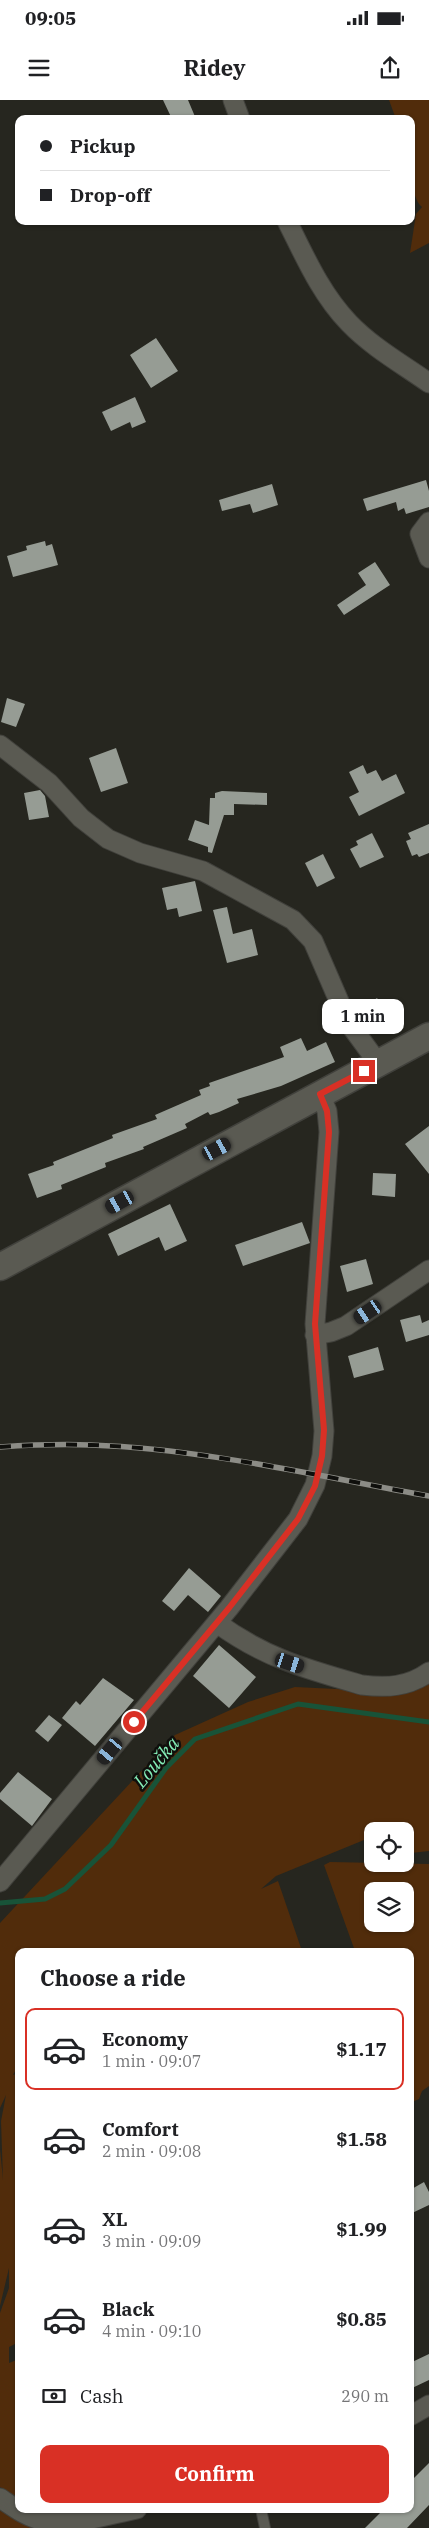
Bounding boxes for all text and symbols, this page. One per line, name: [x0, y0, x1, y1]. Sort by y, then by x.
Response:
text: 09:05: [25, 6, 76, 30]
text: Ridey: [183, 53, 246, 82]
icon: menu: [25, 54, 53, 82]
icon: share: [376, 54, 404, 82]
text: Pickup: [70, 134, 135, 158]
text: Drop-off: [70, 183, 151, 207]
callout: 1 min: [323, 998, 405, 1034]
text: 1 min: [341, 1006, 385, 1026]
route end: [353, 1060, 375, 1082]
car: [200, 1135, 233, 1163]
car: [103, 1188, 136, 1216]
car: [351, 1297, 384, 1327]
car: [273, 1651, 306, 1675]
route start: [123, 1711, 145, 1733]
water label: Loučka: [127, 1731, 185, 1793]
car: [94, 1735, 125, 1767]
map controls: [364, 1822, 414, 1932]
button: locate: [364, 1822, 414, 1872]
button: layers: [364, 1882, 414, 1932]
text: Choose a ride: [40, 1963, 186, 1992]
icon: car: [42, 2027, 87, 2072]
text: Economy: [102, 2027, 188, 2051]
text: $1.17: [336, 2037, 387, 2061]
text: 1 min · 09:07: [102, 2051, 201, 2071]
icon: car: [42, 2117, 87, 2162]
text: Comfort: [102, 2117, 179, 2141]
text: $1.58: [336, 2127, 387, 2151]
text: 2 min · 09:08: [102, 2141, 201, 2161]
icon: car: [42, 2207, 87, 2252]
text: XL: [102, 2207, 128, 2231]
text: $1.99: [336, 2217, 387, 2241]
text: 3 min · 09:09: [102, 2231, 201, 2251]
icon: car: [42, 2297, 87, 2342]
text: Black: [102, 2297, 154, 2321]
text: $0.85: [336, 2307, 387, 2331]
text: 4 min · 09:10: [102, 2321, 201, 2341]
icon: cash: [40, 2382, 68, 2410]
text: Cash: [80, 2384, 124, 2408]
text: 290 m: [341, 2386, 389, 2406]
button: Confirm: [40, 2445, 389, 2503]

